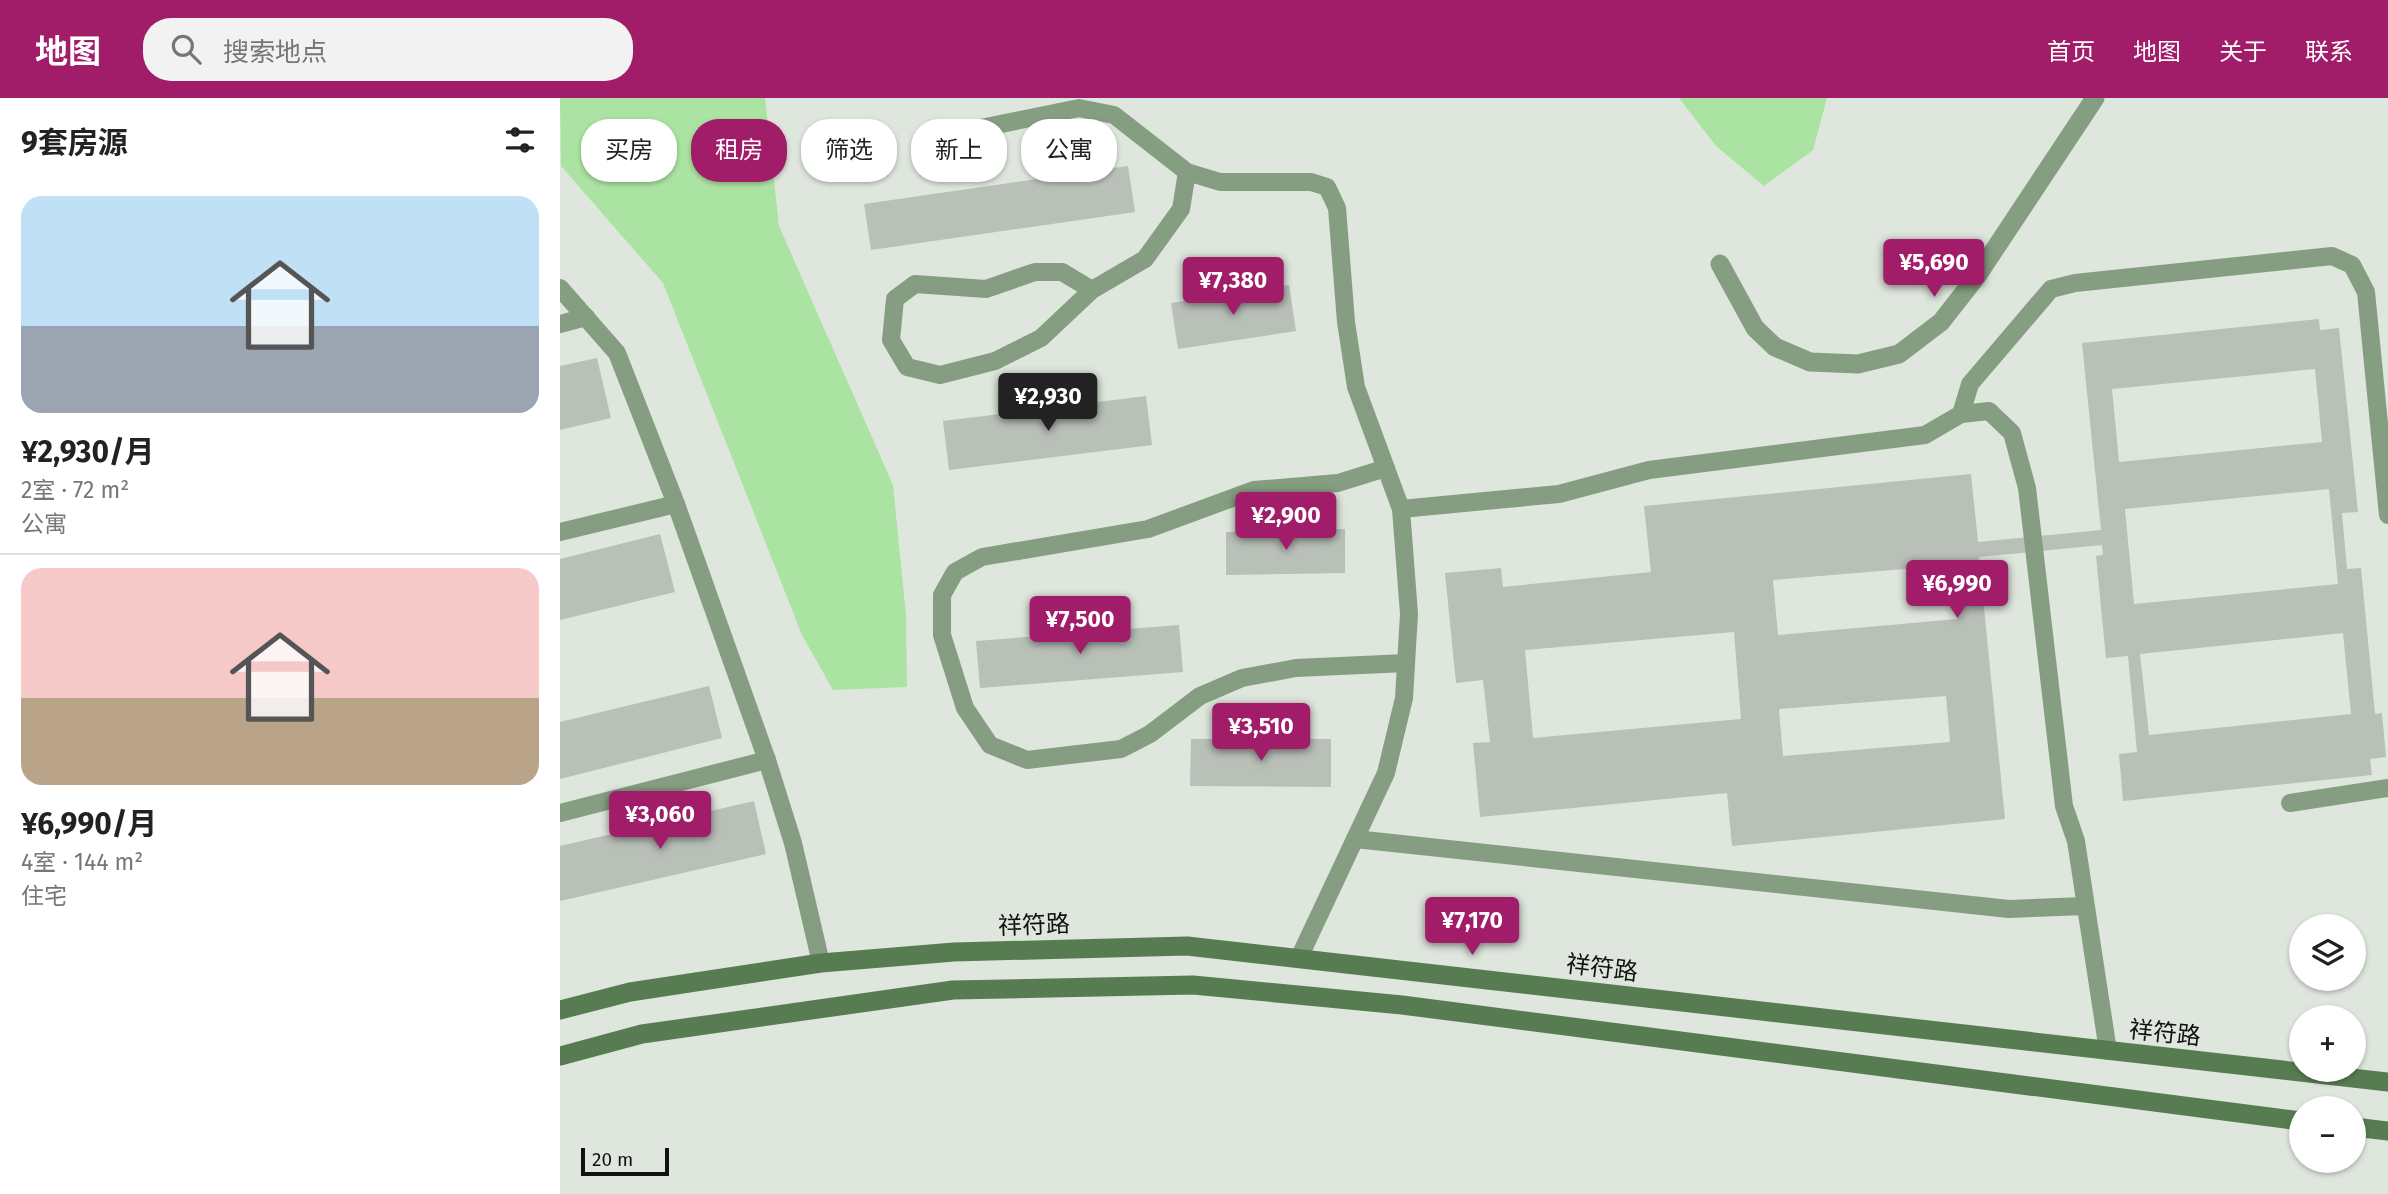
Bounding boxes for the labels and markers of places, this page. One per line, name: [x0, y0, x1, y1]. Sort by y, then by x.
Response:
pin: ¥5,690: [1877, 240, 1991, 299]
pin: ¥7,380: [1176, 258, 1290, 317]
pin: ¥2,930: [991, 374, 1105, 433]
pin: ¥2,900: [1229, 492, 1343, 552]
pin: ¥6,990: [1900, 560, 2014, 620]
pin: ¥7,500: [1023, 596, 1137, 656]
pin: ¥3,510: [1204, 704, 1318, 763]
pin: ¥3,060: [603, 792, 717, 851]
pin: ¥7,170: [1415, 898, 1529, 957]

